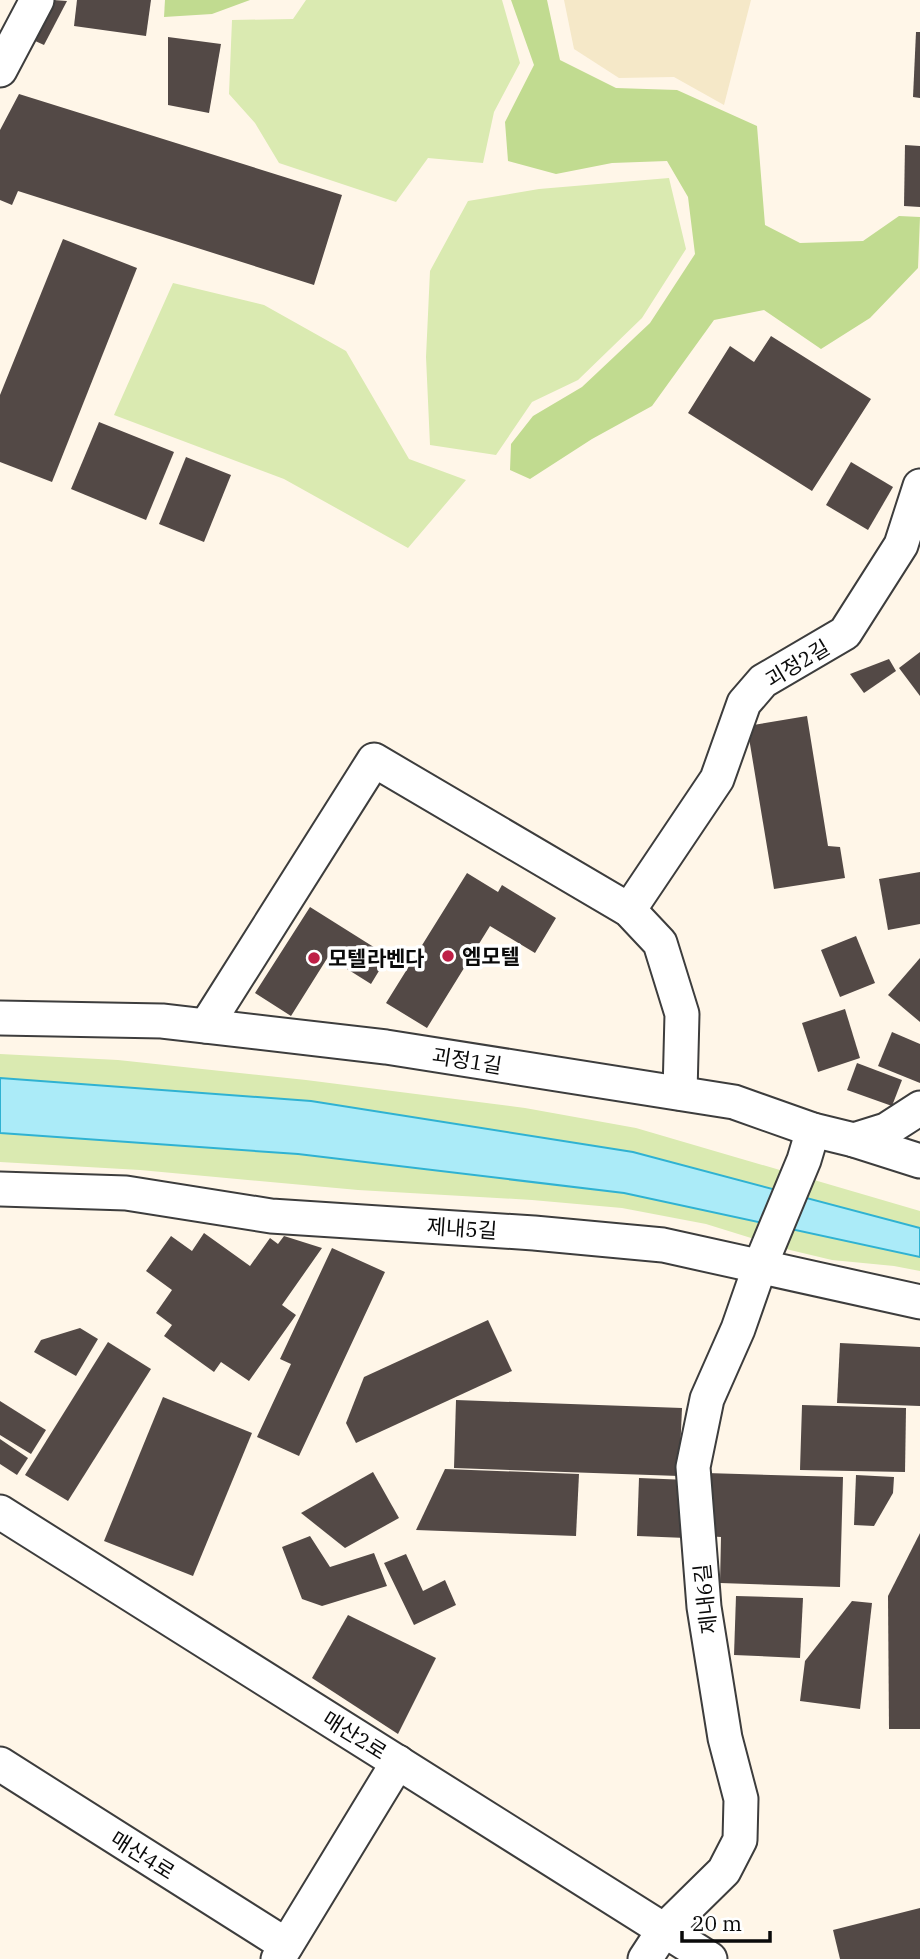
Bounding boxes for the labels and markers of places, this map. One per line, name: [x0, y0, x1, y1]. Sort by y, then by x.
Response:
place label: 엠모텔: [462, 942, 520, 970]
place label: 모텔라벤다: [328, 944, 425, 972]
marker: 엠모텔: [440, 948, 456, 964]
marker: 모텔라벤다: [306, 950, 322, 966]

